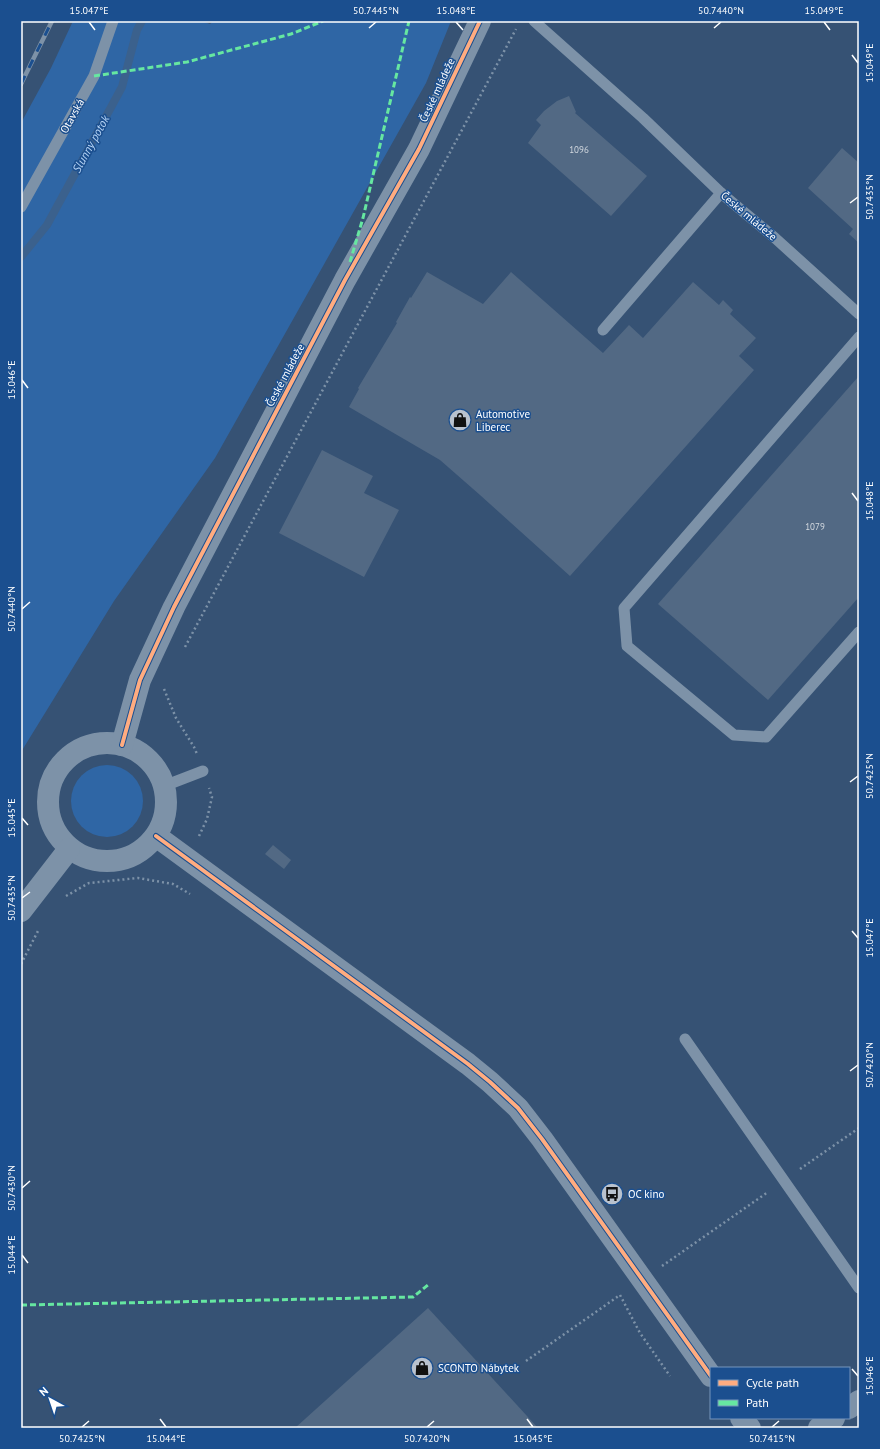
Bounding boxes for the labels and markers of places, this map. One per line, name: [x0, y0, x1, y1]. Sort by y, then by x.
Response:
shop icon: Automotive Liberec: [447, 407, 473, 433]
place label: Automotive Liberec: [476, 407, 531, 434]
bus stop icon: OC kino: [599, 1181, 625, 1207]
place label: OC kino: [628, 1187, 665, 1201]
shop icon: SCONTO Nábytek: [409, 1355, 435, 1381]
place label: SCONTO Nábytek: [438, 1361, 520, 1375]

